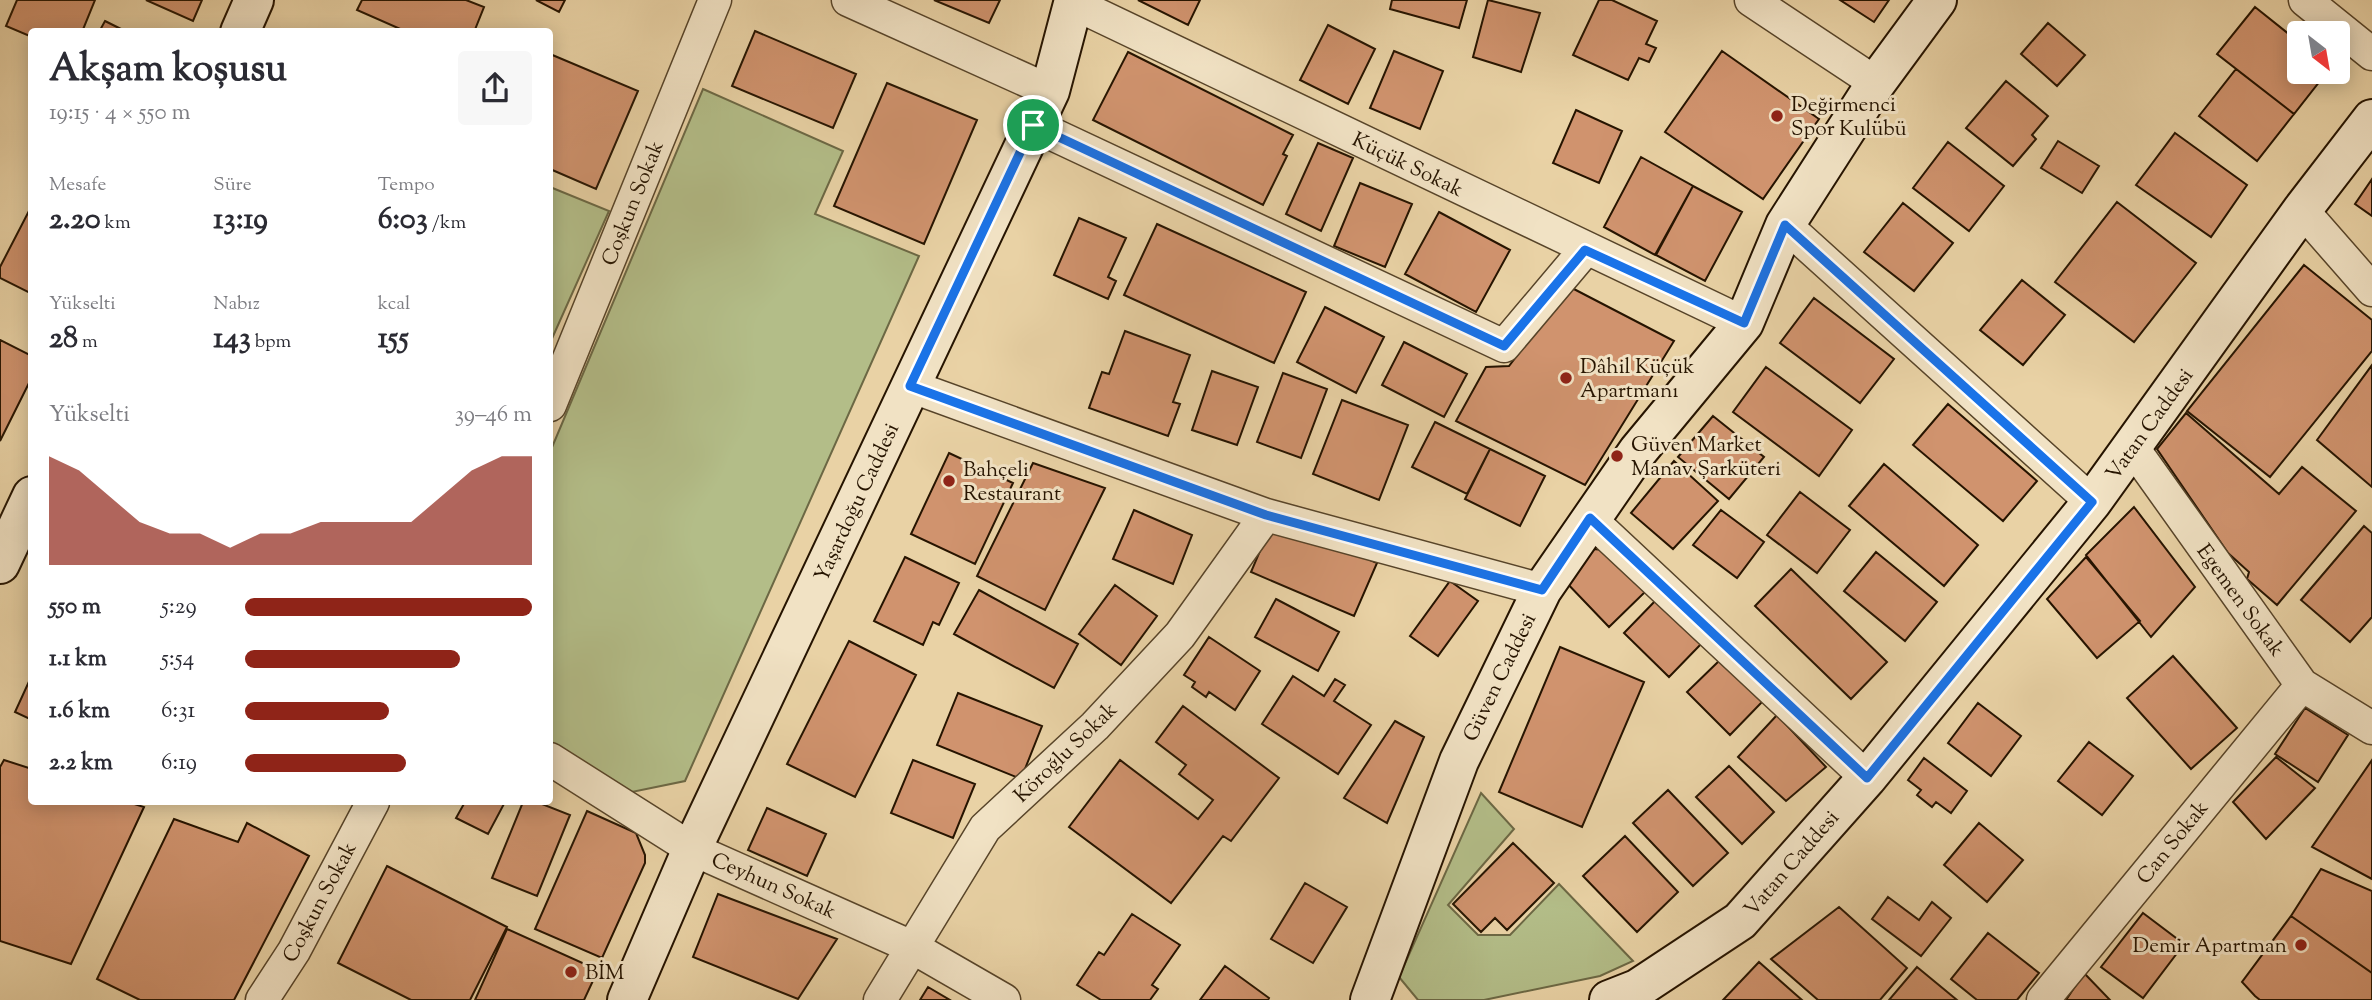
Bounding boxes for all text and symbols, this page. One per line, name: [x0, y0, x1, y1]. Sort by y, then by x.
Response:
north arrow: [2287, 21, 2350, 84]
map controls: [2287, 21, 2350, 84]
text: Akşam koşusu: [49, 44, 287, 98]
button: share: [458, 51, 532, 125]
place label: Değirmenci Spor Kulübü: [1791, 91, 1907, 145]
pin: [1003, 95, 1063, 155]
text: 19:15 · 4 × 550 m: [49, 97, 191, 130]
icon: arrive: [1014, 106, 1052, 144]
marker: Değirmenci Spor Kulübü: [1769, 108, 1785, 124]
street label: Küçük Sokak: [1346, 126, 1468, 206]
street label: Coşkun Sokak: [595, 136, 673, 271]
text: Mesafe: [49, 172, 106, 199]
text: Süre: [213, 172, 252, 199]
text: Tempo: [378, 172, 435, 199]
text: 2.20: [49, 199, 101, 242]
text: 13:19: [213, 199, 268, 242]
text: 6:03: [378, 199, 428, 242]
text: km: [101, 210, 131, 237]
text: /km: [428, 210, 466, 237]
text: Yükselti: [49, 291, 116, 318]
text: Nabız: [213, 291, 260, 318]
text: kcal: [378, 291, 410, 318]
text: 28: [49, 318, 78, 361]
text: 143: [213, 318, 251, 361]
text: 155: [378, 318, 409, 361]
text: m: [78, 329, 98, 356]
text: bpm: [251, 329, 291, 356]
place label: Dâhil Küçük Apartmanı: [1580, 353, 1695, 407]
street label: Vatan Caddesi: [2100, 363, 2202, 487]
marker: Dâhil Küçük Apartmanı: [1558, 370, 1574, 386]
text: Yükselti: [49, 399, 130, 432]
text: 39–46 m: [455, 399, 532, 432]
street label: Yaşardoğu Caddesi: [808, 419, 908, 587]
place label: Güven Market Manav Şarküteri: [1631, 431, 1781, 485]
marker: Güven Market Manav Şarküteri: [1609, 448, 1625, 464]
place label: Bahçeli Restaurant: [963, 456, 1061, 510]
marker: Bahçeli Restaurant: [941, 473, 957, 489]
street label: Egemen Sokak: [2188, 539, 2291, 664]
text: 550 m: [49, 591, 101, 624]
text: 5:29: [161, 591, 197, 624]
street label: Güven Caddesi: [1457, 609, 1545, 747]
text: 1.1 km: [49, 643, 107, 676]
text: 5:54: [161, 643, 194, 676]
text: 1.6 km: [49, 695, 110, 728]
text: 6:31: [161, 695, 195, 728]
street label: Köroğlu Sokak: [1008, 696, 1125, 811]
text: 2.2 km: [49, 747, 113, 780]
text: 6:19: [161, 747, 197, 780]
street label: Can Sokak: [2131, 795, 2217, 891]
street label: Vatan Caddesi: [1738, 805, 1847, 924]
street label: Coşkun Sokak: [276, 837, 365, 969]
street label: Ceyhun Sokak: [706, 846, 841, 928]
place label: Demir Apartman: [2133, 932, 2287, 962]
marker: Demir Apartman: [2293, 937, 2309, 953]
place label: BİM: [585, 959, 624, 989]
marker: BİM: [563, 964, 579, 980]

